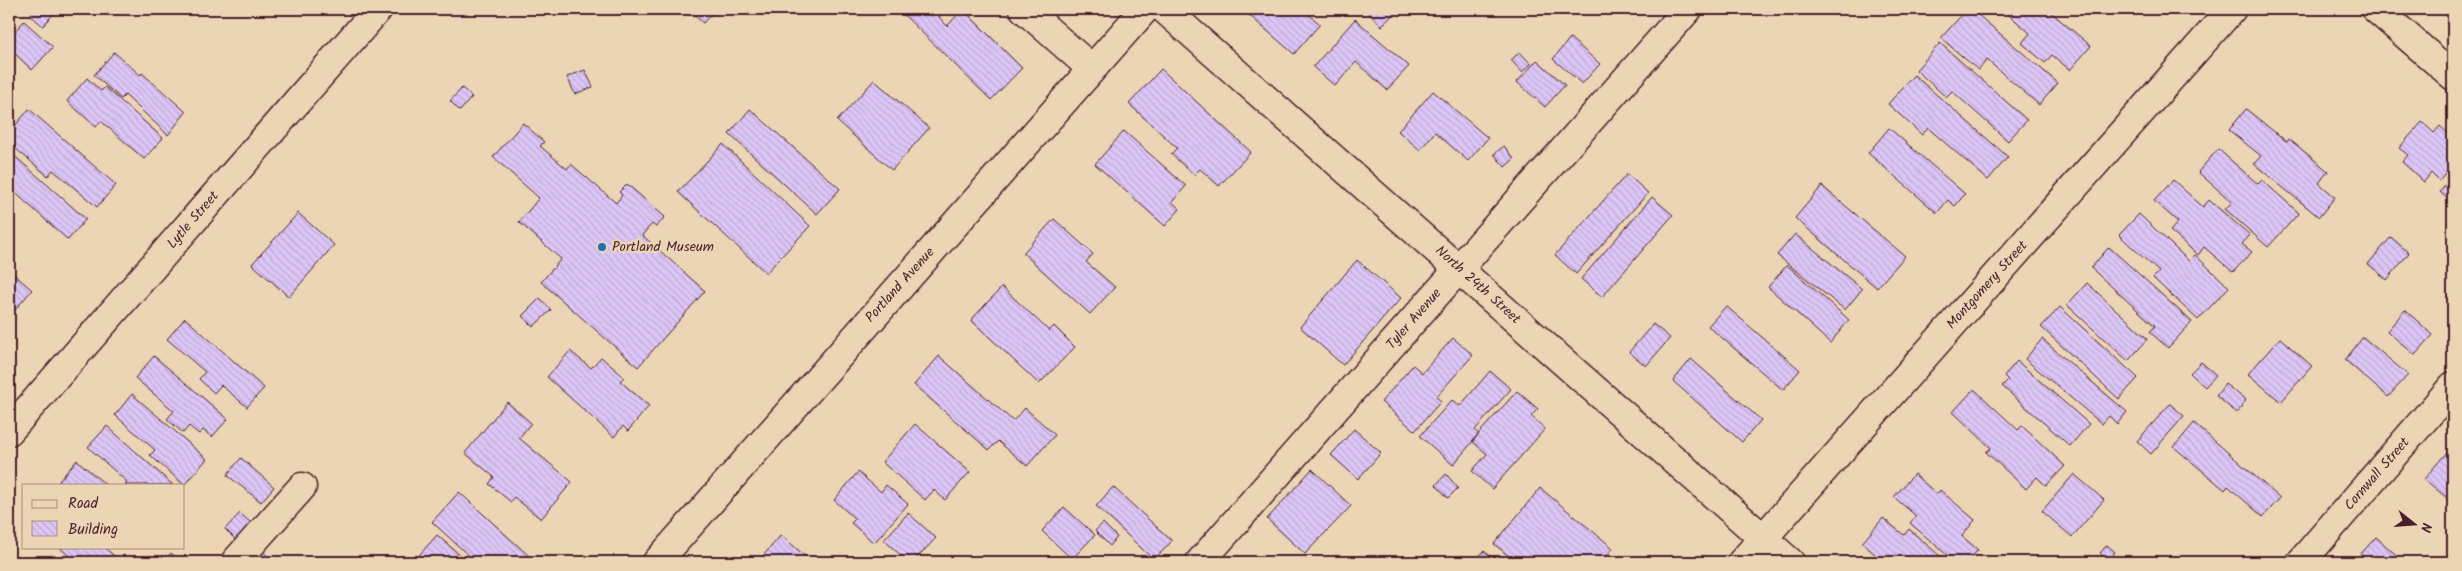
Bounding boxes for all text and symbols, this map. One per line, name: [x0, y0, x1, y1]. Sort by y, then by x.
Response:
street label: Lytle Street: [162, 186, 225, 254]
street label: Montgomery Street: [1941, 235, 2033, 334]
place label: Portland Museum: [612, 236, 714, 258]
street label: North 24th Street: [1430, 240, 1526, 330]
marker: Portland Museum: [596, 241, 608, 253]
street label: Portland Avenue: [860, 242, 941, 328]
street label: Tyler Avenue: [1381, 283, 1447, 355]
street label: Cornwall Street: [2339, 432, 2415, 515]
legend: [22, 484, 185, 548]
text: Road: [68, 492, 99, 516]
north arrow: [2390, 498, 2440, 548]
text: Building: [68, 518, 118, 542]
text: N: [2414, 520, 2437, 535]

